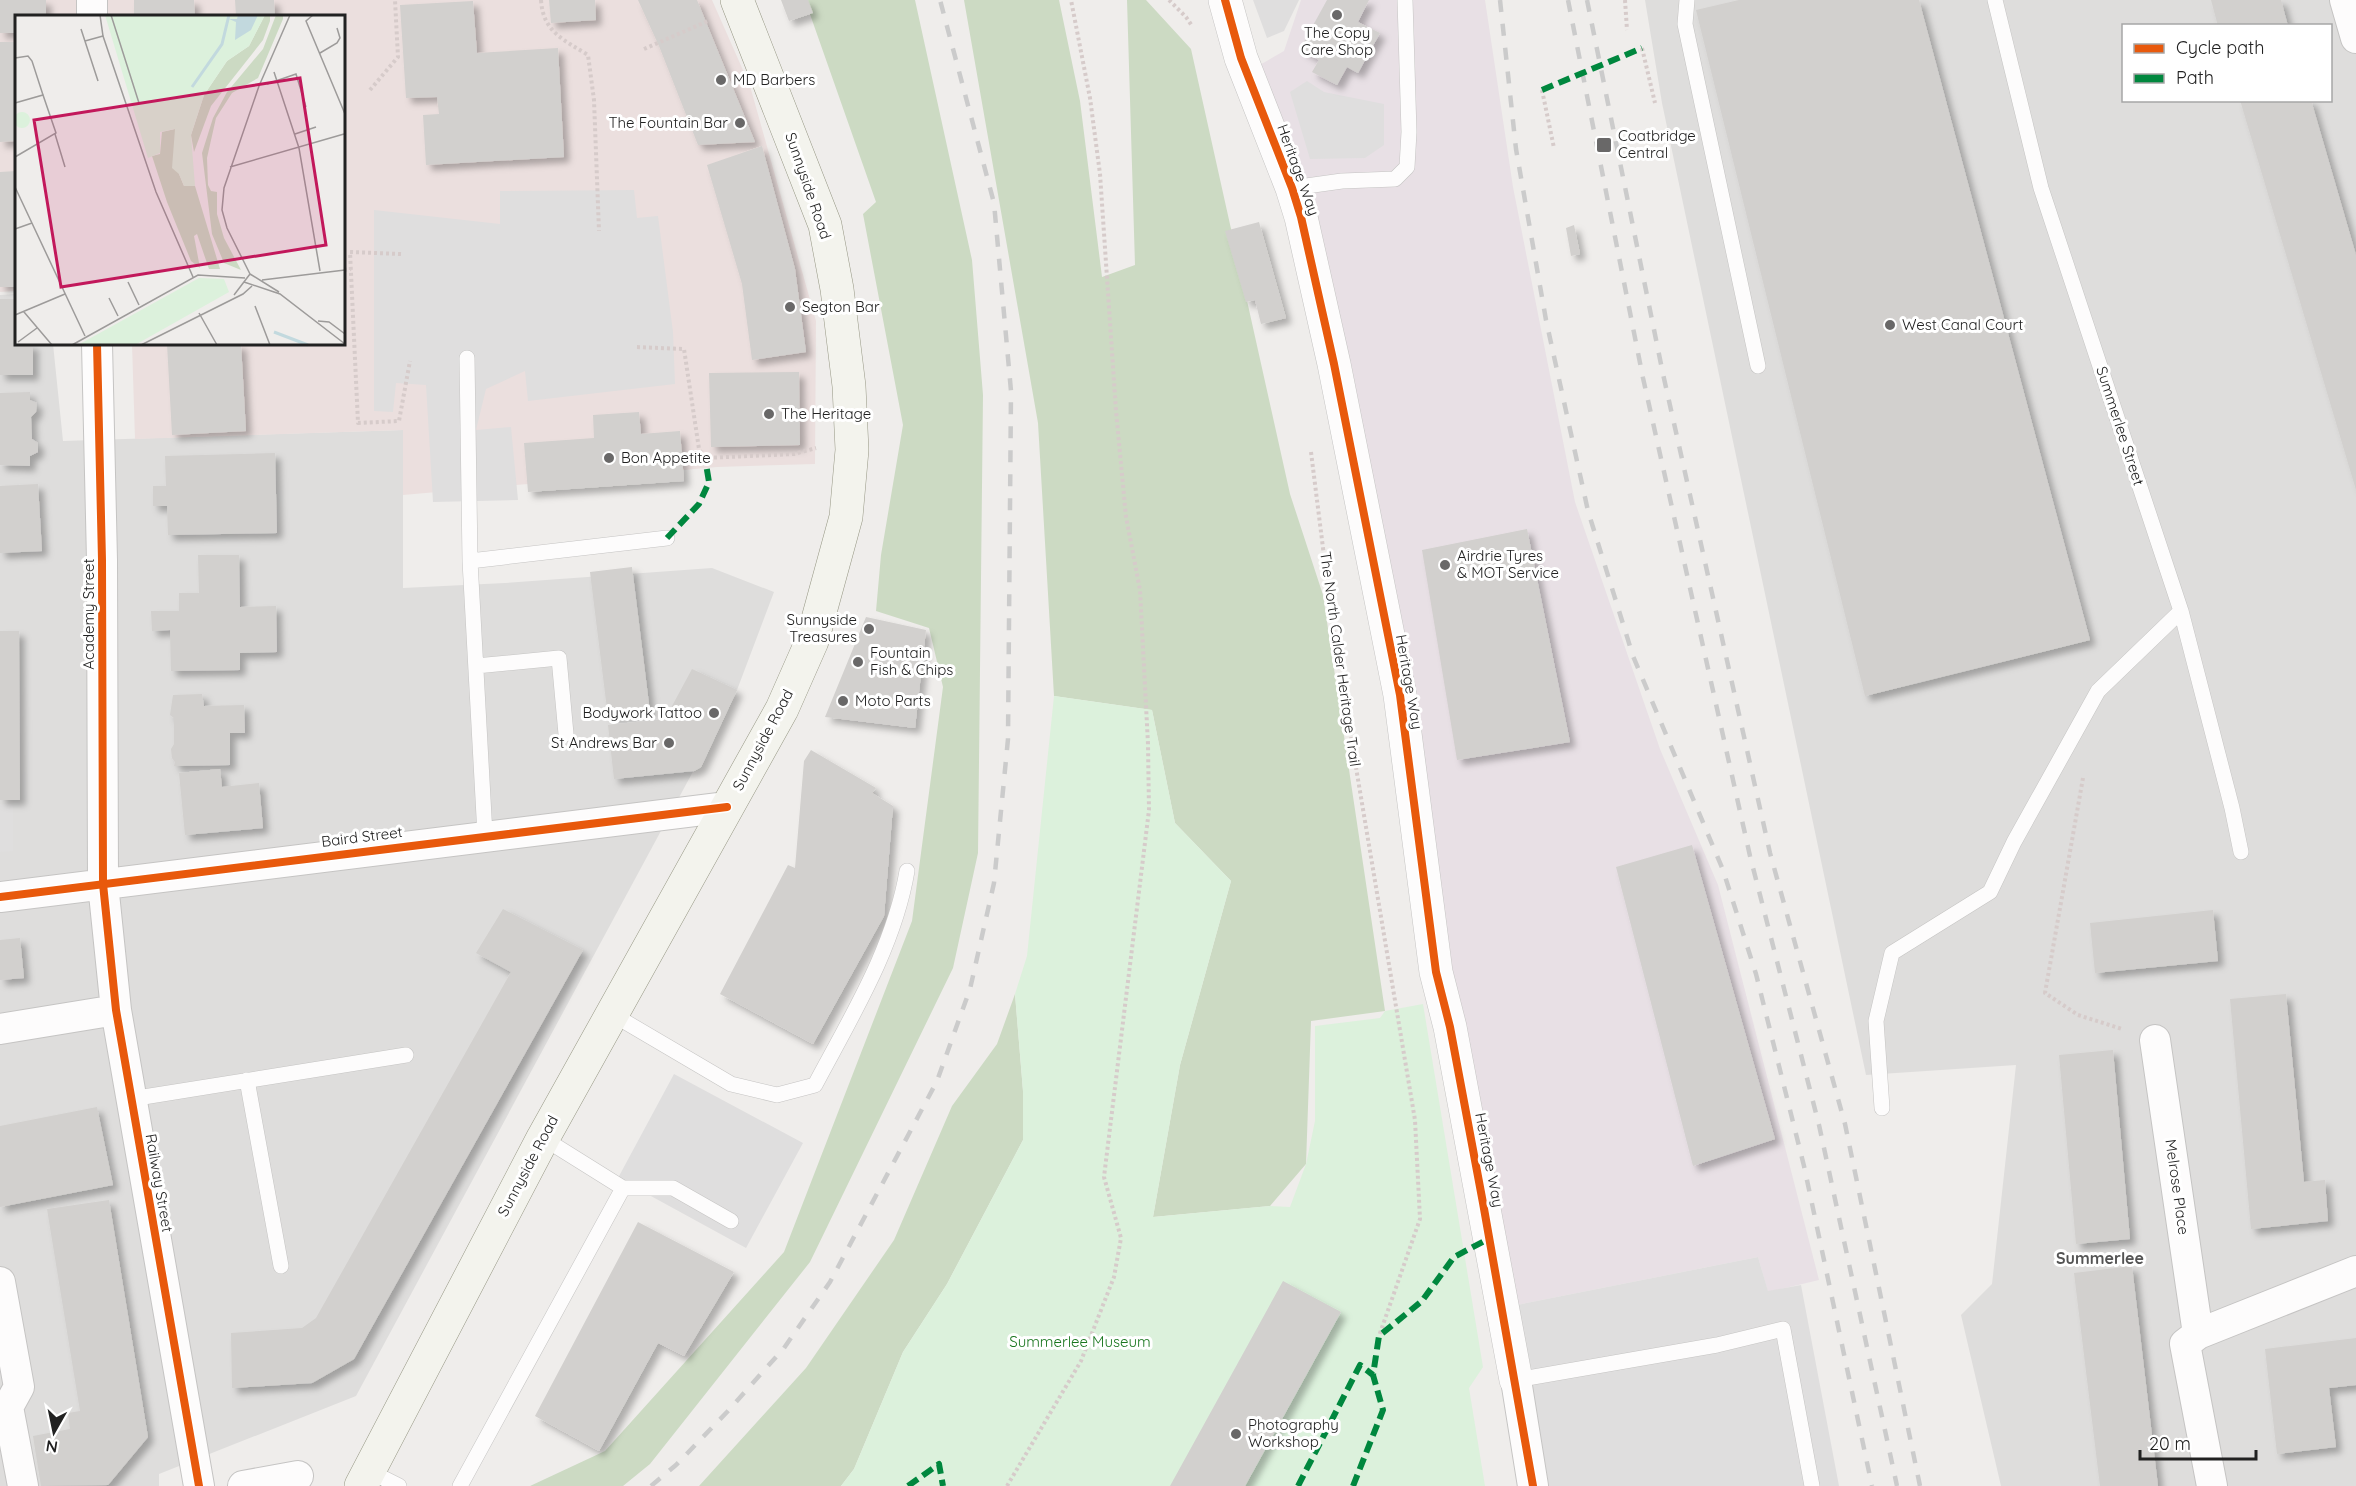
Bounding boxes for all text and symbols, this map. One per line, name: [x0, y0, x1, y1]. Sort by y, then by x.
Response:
marker: The Copy Care Shop: [1330, 8, 1344, 22]
inset map: [15, 15, 345, 345]
place label: The Copy Care Shop: [1301, 23, 1373, 59]
legend: [2122, 24, 2332, 102]
text: Cycle path: [2176, 36, 2264, 59]
text: Path: [2176, 66, 2214, 89]
place label: MD Barbers: [733, 70, 815, 89]
marker: MD Barbers: [714, 73, 728, 87]
place label: The Fountain Bar: [609, 113, 728, 132]
marker: The Fountain Bar: [733, 116, 747, 130]
street label: Heritage Way: [1273, 121, 1324, 218]
place label: Coatbridge Central: [1618, 126, 1696, 162]
street label: Sunnyside Road: [781, 130, 836, 242]
marker: Coatbridge Central: [1595, 136, 1613, 154]
place label: Segton Bar: [802, 297, 880, 316]
marker: Segton Bar: [783, 300, 797, 314]
place label: West Canal Court: [1902, 315, 2023, 334]
marker: West Canal Court: [1883, 318, 1897, 332]
street label: Summerlee Street: [2092, 364, 2149, 488]
place label: The Heritage: [781, 404, 871, 423]
marker: The Heritage: [762, 407, 776, 421]
place label: Bon Appetite: [621, 448, 711, 467]
marker: Bon Appetite: [602, 451, 616, 465]
place label: Airdrie Tyres & MOT Service: [1457, 546, 1559, 582]
street label: The North Calder Heritage Trail: [1316, 550, 1365, 768]
street label: Academy Street: [79, 558, 98, 670]
marker: Airdrie Tyres & MOT Service: [1438, 558, 1452, 572]
place label: Sunnyside Treasures: [787, 610, 857, 646]
marker: Sunnyside Treasures: [862, 622, 876, 636]
street label: Heritage Way: [1392, 633, 1427, 731]
place label: Fountain Fish & Chips: [870, 643, 953, 679]
marker: Fountain Fish & Chips: [851, 655, 865, 669]
street label: Sunnyside Road: [728, 686, 797, 794]
place label: Moto Parts: [855, 691, 931, 710]
marker: Moto Parts: [836, 694, 850, 708]
place label: Bodywork Tattoo: [582, 703, 702, 722]
marker: Bodywork Tattoo: [707, 706, 721, 720]
place label: St Andrews Bar: [551, 733, 657, 752]
marker: St Andrews Bar: [662, 736, 676, 750]
street label: Baird Street: [320, 822, 404, 851]
street label: Heritage Way: [1471, 1111, 1508, 1209]
street label: Sunnyside Road: [493, 1112, 562, 1220]
street label: Railway Street: [141, 1132, 178, 1234]
street label: Melrose Place: [2161, 1138, 2194, 1236]
district label: Summerlee: [2056, 1248, 2144, 1268]
park label: Summerlee Museum: [1009, 1332, 1151, 1351]
north arrow: [24, 1402, 84, 1462]
place label: Photography Workshop: [1248, 1415, 1339, 1451]
scale bar: [2140, 1423, 2256, 1461]
marker: Photography Workshop: [1229, 1427, 1243, 1441]
text: 20 m: [2149, 1432, 2191, 1455]
text: N: [44, 1436, 59, 1458]

